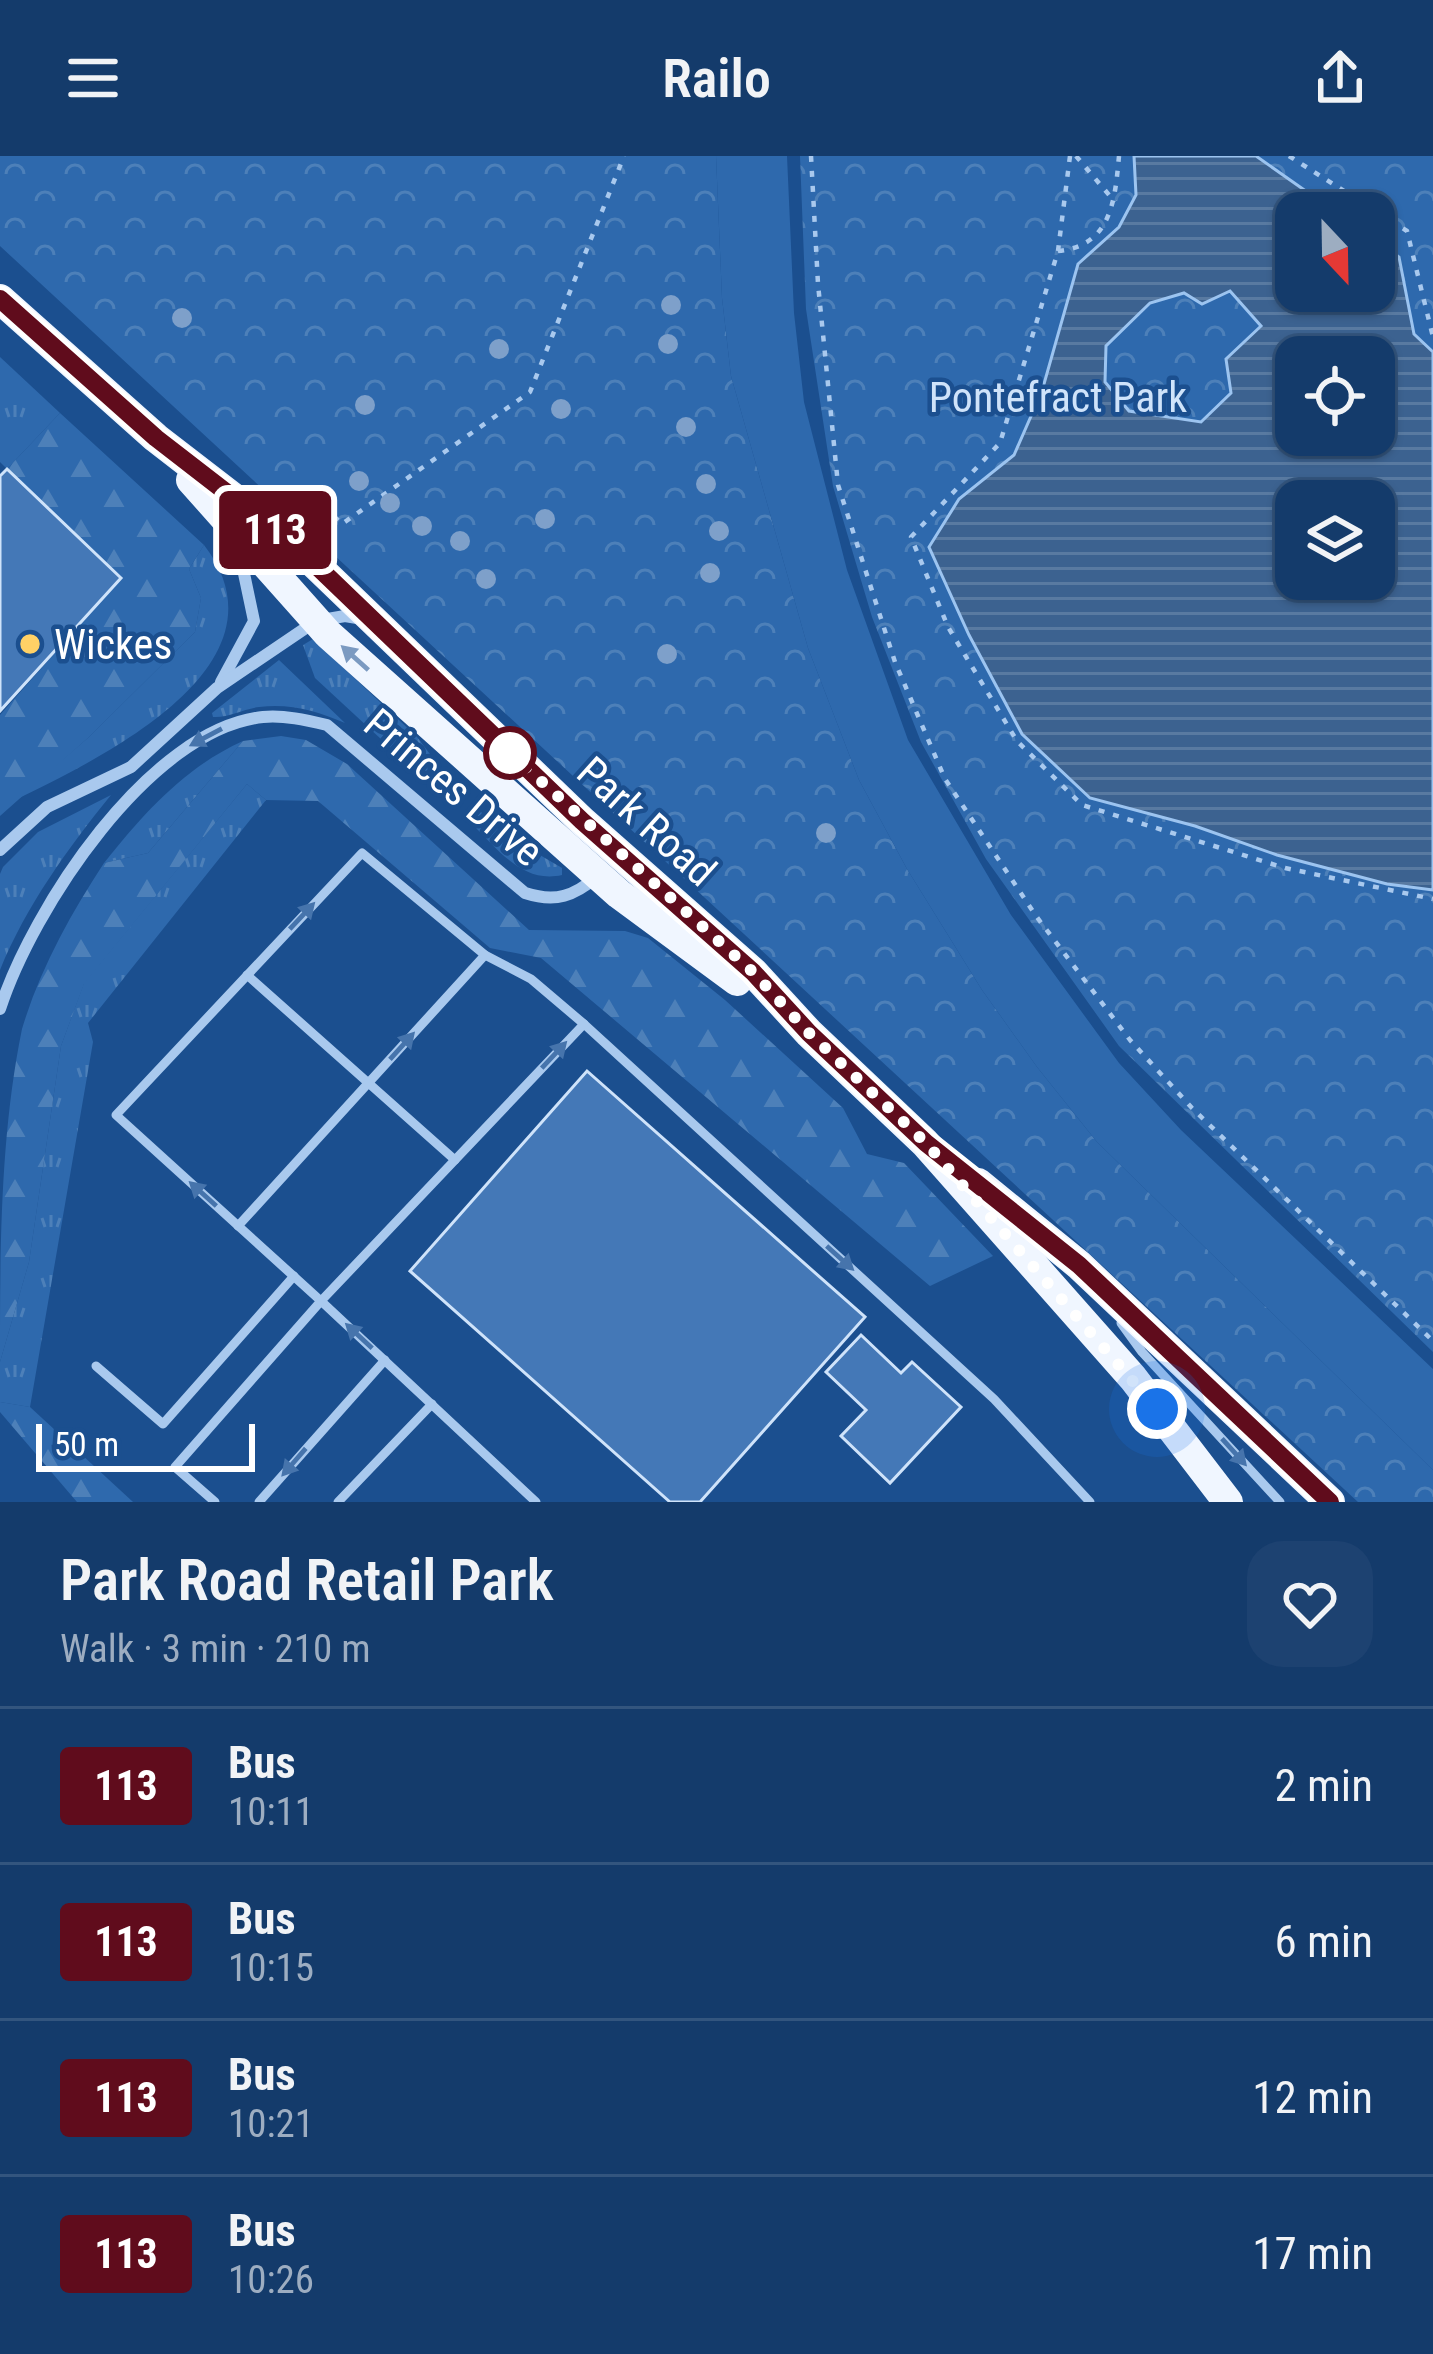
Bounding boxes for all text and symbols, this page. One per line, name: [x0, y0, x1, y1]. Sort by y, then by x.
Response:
icon: menu: [60, 45, 126, 111]
icon: share: [1307, 45, 1373, 111]
text: Railo: [662, 47, 771, 110]
north arrow: [1275, 192, 1395, 312]
map controls: [1275, 192, 1395, 600]
button: locate: [1275, 336, 1395, 456]
park label: Pontefract Park: [929, 373, 1187, 422]
button: layers: [1275, 480, 1395, 600]
line badge: 113: [206, 491, 344, 569]
text: 113: [243, 505, 307, 554]
place label: Wickes: [54, 620, 172, 669]
marker: Wickes: [17, 631, 43, 657]
one-way arrow: [340, 645, 370, 672]
street label: Princes Drive: [355, 699, 553, 876]
one-way arrow: [189, 726, 224, 747]
unlabelled marker: [485, 728, 535, 778]
street label: Park Road: [568, 747, 726, 896]
one-way arrow: [287, 902, 315, 931]
one-way arrow: [388, 1032, 415, 1061]
one-way arrow: [540, 1041, 567, 1070]
one-way arrow: [189, 1181, 218, 1208]
one-way arrow: [825, 1244, 854, 1271]
one-way arrow: [344, 1323, 373, 1350]
your location: [1127, 1379, 1187, 1439]
scale bar: [36, 1418, 255, 1471]
text: 50 m: [54, 1425, 119, 1464]
one-way arrow: [1220, 1437, 1247, 1466]
one-way arrow: [281, 1448, 308, 1477]
button: heart: [1247, 1541, 1373, 1667]
text: Park Road Retail Park: [60, 1547, 554, 1614]
text: Walk · 3 min · 210 m: [60, 1626, 371, 1672]
text: Bus: [228, 1736, 296, 1789]
text: 2 min: [1274, 1759, 1373, 1812]
text: 113: [94, 1761, 158, 1810]
text: 10:11: [228, 1789, 314, 1835]
text: Bus: [228, 1892, 296, 1945]
text: 6 min: [1274, 1915, 1373, 1968]
text: 113: [94, 1917, 158, 1966]
text: 10:15: [228, 1945, 314, 1991]
text: Bus: [228, 2048, 296, 2101]
text: 12 min: [1252, 2071, 1373, 2124]
text: 113: [94, 2073, 158, 2122]
text: 10:21: [228, 2101, 314, 2147]
text: Bus: [228, 2204, 296, 2257]
text: 17 min: [1252, 2227, 1373, 2280]
text: 113: [94, 2229, 158, 2278]
text: 10:26: [228, 2257, 314, 2303]

